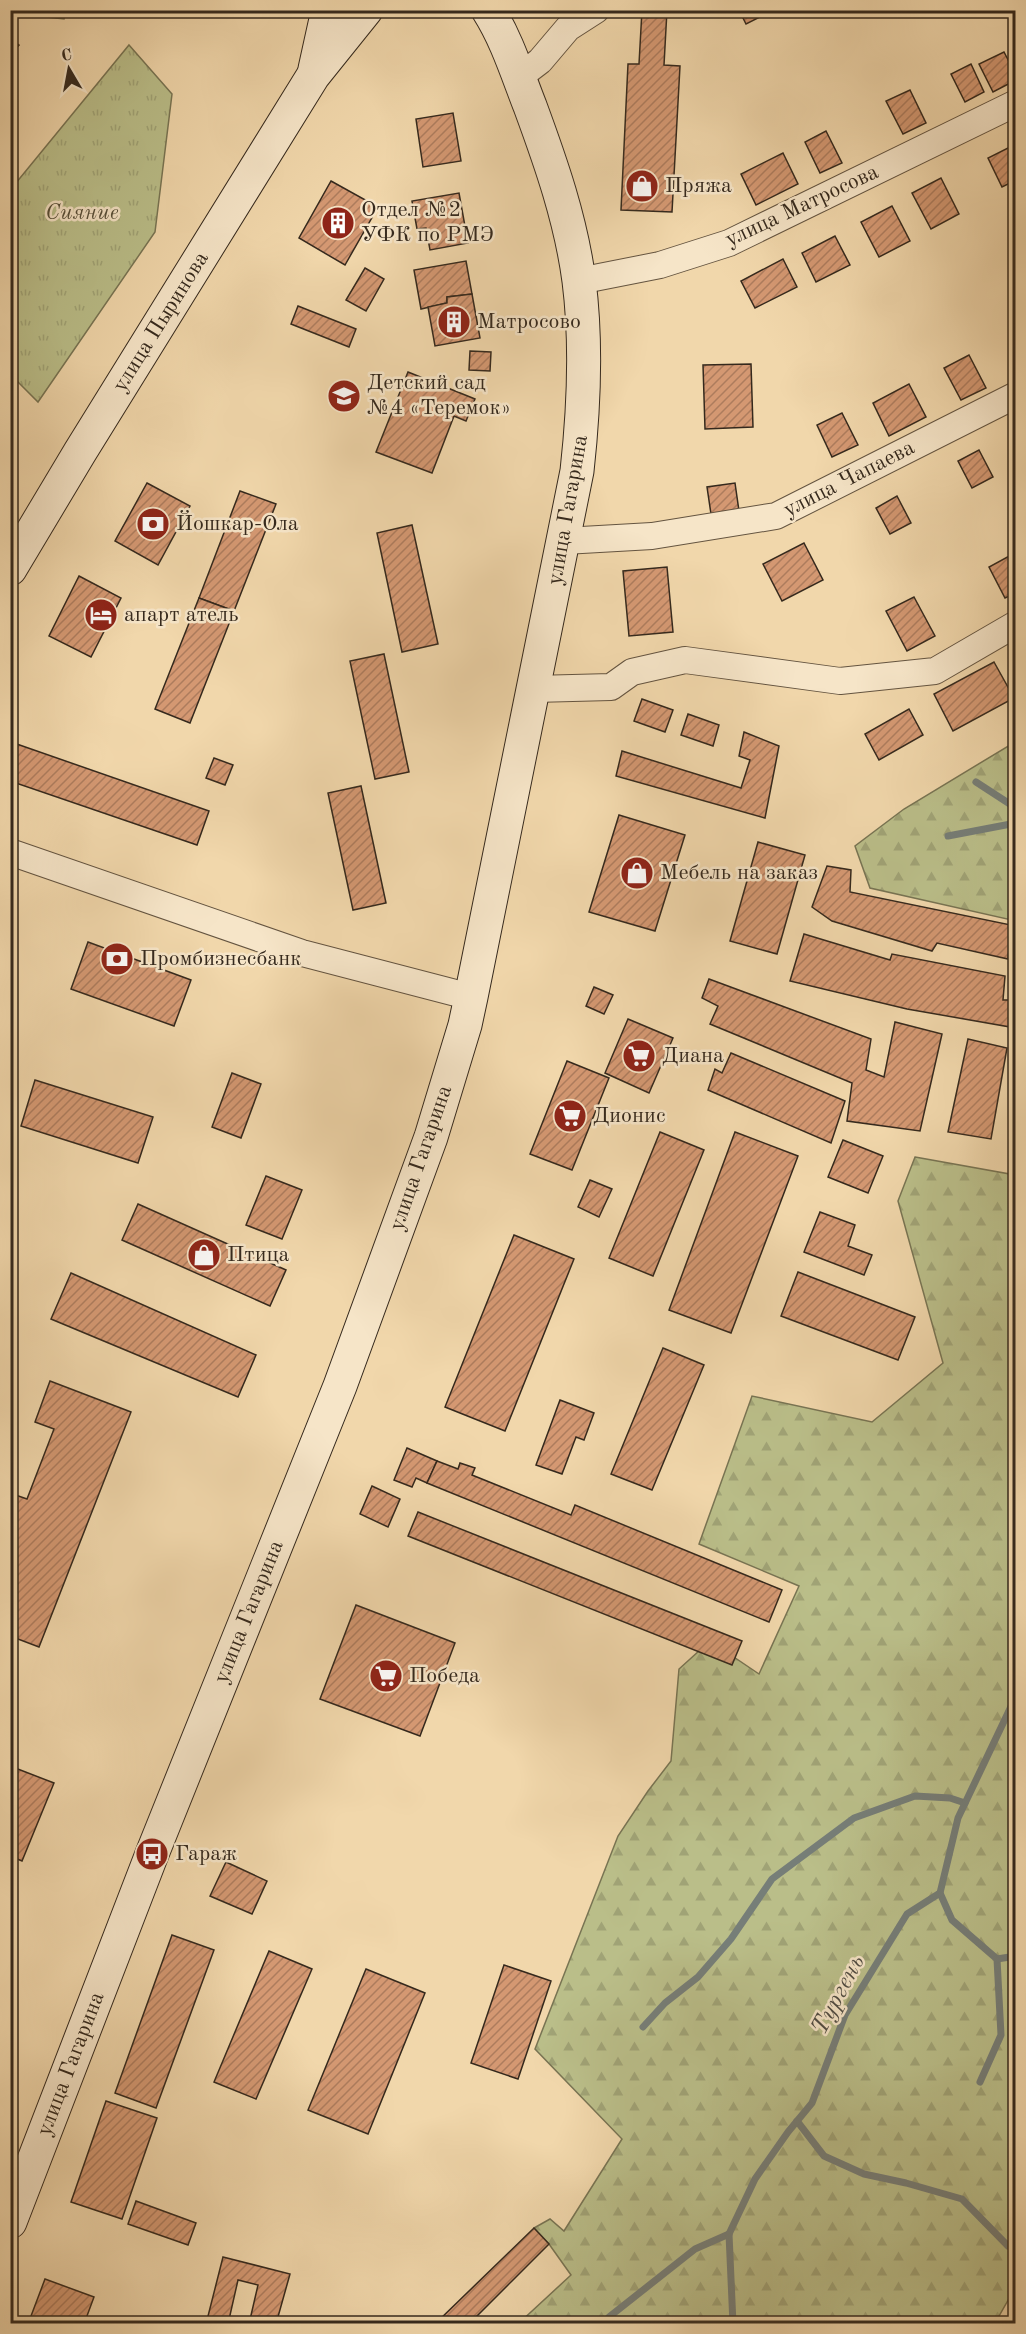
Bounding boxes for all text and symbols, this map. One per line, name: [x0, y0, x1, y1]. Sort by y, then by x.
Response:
north arrow: [39, 39, 99, 99]
text: С: [60, 47, 73, 65]
street label: улица Матросова: [722, 161, 882, 251]
shop icon: Пряжа: [624, 168, 660, 204]
place label: Пряжа: [665, 175, 732, 197]
place label: Отдел №2 УФК по РМЭ: [361, 199, 494, 246]
park label: Сияние: [45, 202, 119, 224]
building icon: Отдел №2 УФК по РМЭ: [320, 205, 356, 241]
street label: улица Пыринова: [109, 248, 213, 396]
building icon: Матросово: [436, 304, 472, 340]
place label: Матросово: [477, 311, 581, 333]
place label: Детский сад №4 «Теремок»: [367, 372, 511, 419]
school or university icon: Детский сад №4 «Теремок»: [326, 378, 362, 414]
street label: улица Гагарина: [544, 433, 592, 587]
street label: улица Чапаева: [780, 436, 918, 521]
bank icon: Йошкар-Ола: [135, 506, 171, 542]
place label: Йошкар-Ола: [176, 509, 299, 535]
hotel icon: апарт атель: [83, 597, 119, 633]
place label: апарт атель: [124, 604, 238, 626]
shop icon: Мебель на заказ: [619, 855, 655, 891]
place label: Мебель на заказ: [660, 862, 818, 884]
bank icon: Промбизнесбанк: [99, 941, 135, 977]
place label: Промбизнесбанк: [140, 948, 301, 970]
supermarket icon: Диана: [621, 1038, 657, 1074]
place label: Диана: [662, 1045, 724, 1067]
street label: улица Гагарина: [386, 1082, 456, 1234]
supermarket icon: Дионис: [552, 1098, 588, 1134]
place label: Дионис: [593, 1105, 666, 1127]
shop icon: Птица: [186, 1237, 222, 1273]
place label: Птица: [227, 1244, 290, 1266]
street label: улица Гагарина: [210, 1537, 288, 1687]
supermarket icon: Победа: [368, 1658, 404, 1694]
place label: Победа: [409, 1665, 480, 1687]
bus stop icon: Гараж: [134, 1836, 170, 1872]
place label: Гараж: [175, 1843, 237, 1865]
water label: Тургень: [808, 1951, 870, 2039]
street label: улица Гагарина: [33, 1989, 109, 2139]

